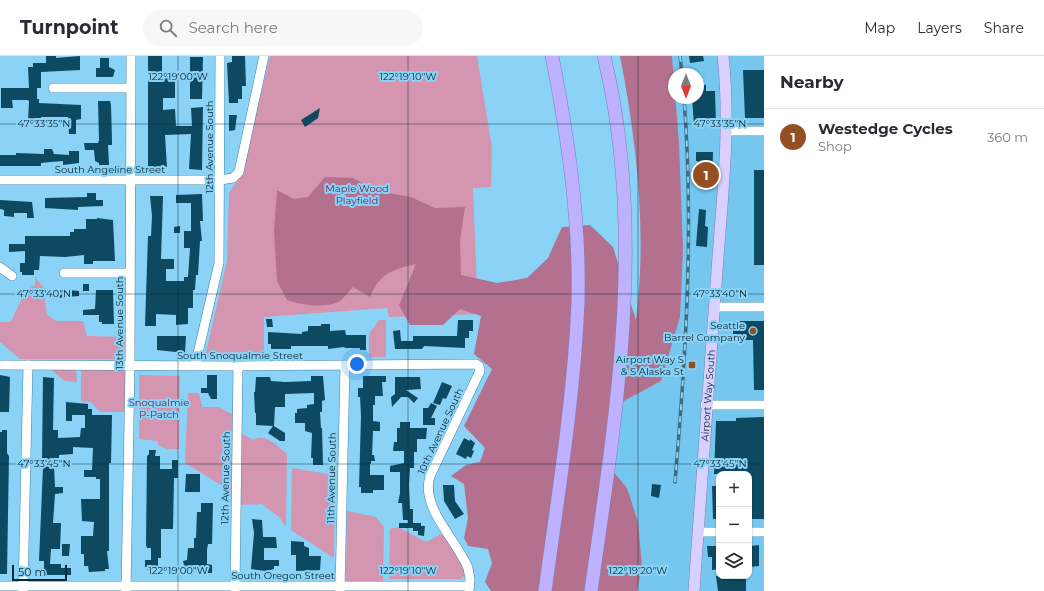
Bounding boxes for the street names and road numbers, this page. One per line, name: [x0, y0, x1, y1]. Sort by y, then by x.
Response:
street label: 12th Avenue South: [203, 100, 216, 194]
street label: South Angeline Street: [55, 163, 165, 176]
street label: 13th Avenue South: [113, 276, 126, 370]
street label: South Snoqualmie Street: [177, 349, 303, 362]
street label: Airport Way South: [698, 349, 718, 442]
street label: 10th Avenue South: [415, 386, 466, 477]
street label: 12th Avenue South: [218, 431, 233, 525]
street label: 11th Avenue South: [324, 432, 339, 524]
street label: South Oregon Street: [231, 569, 335, 582]

